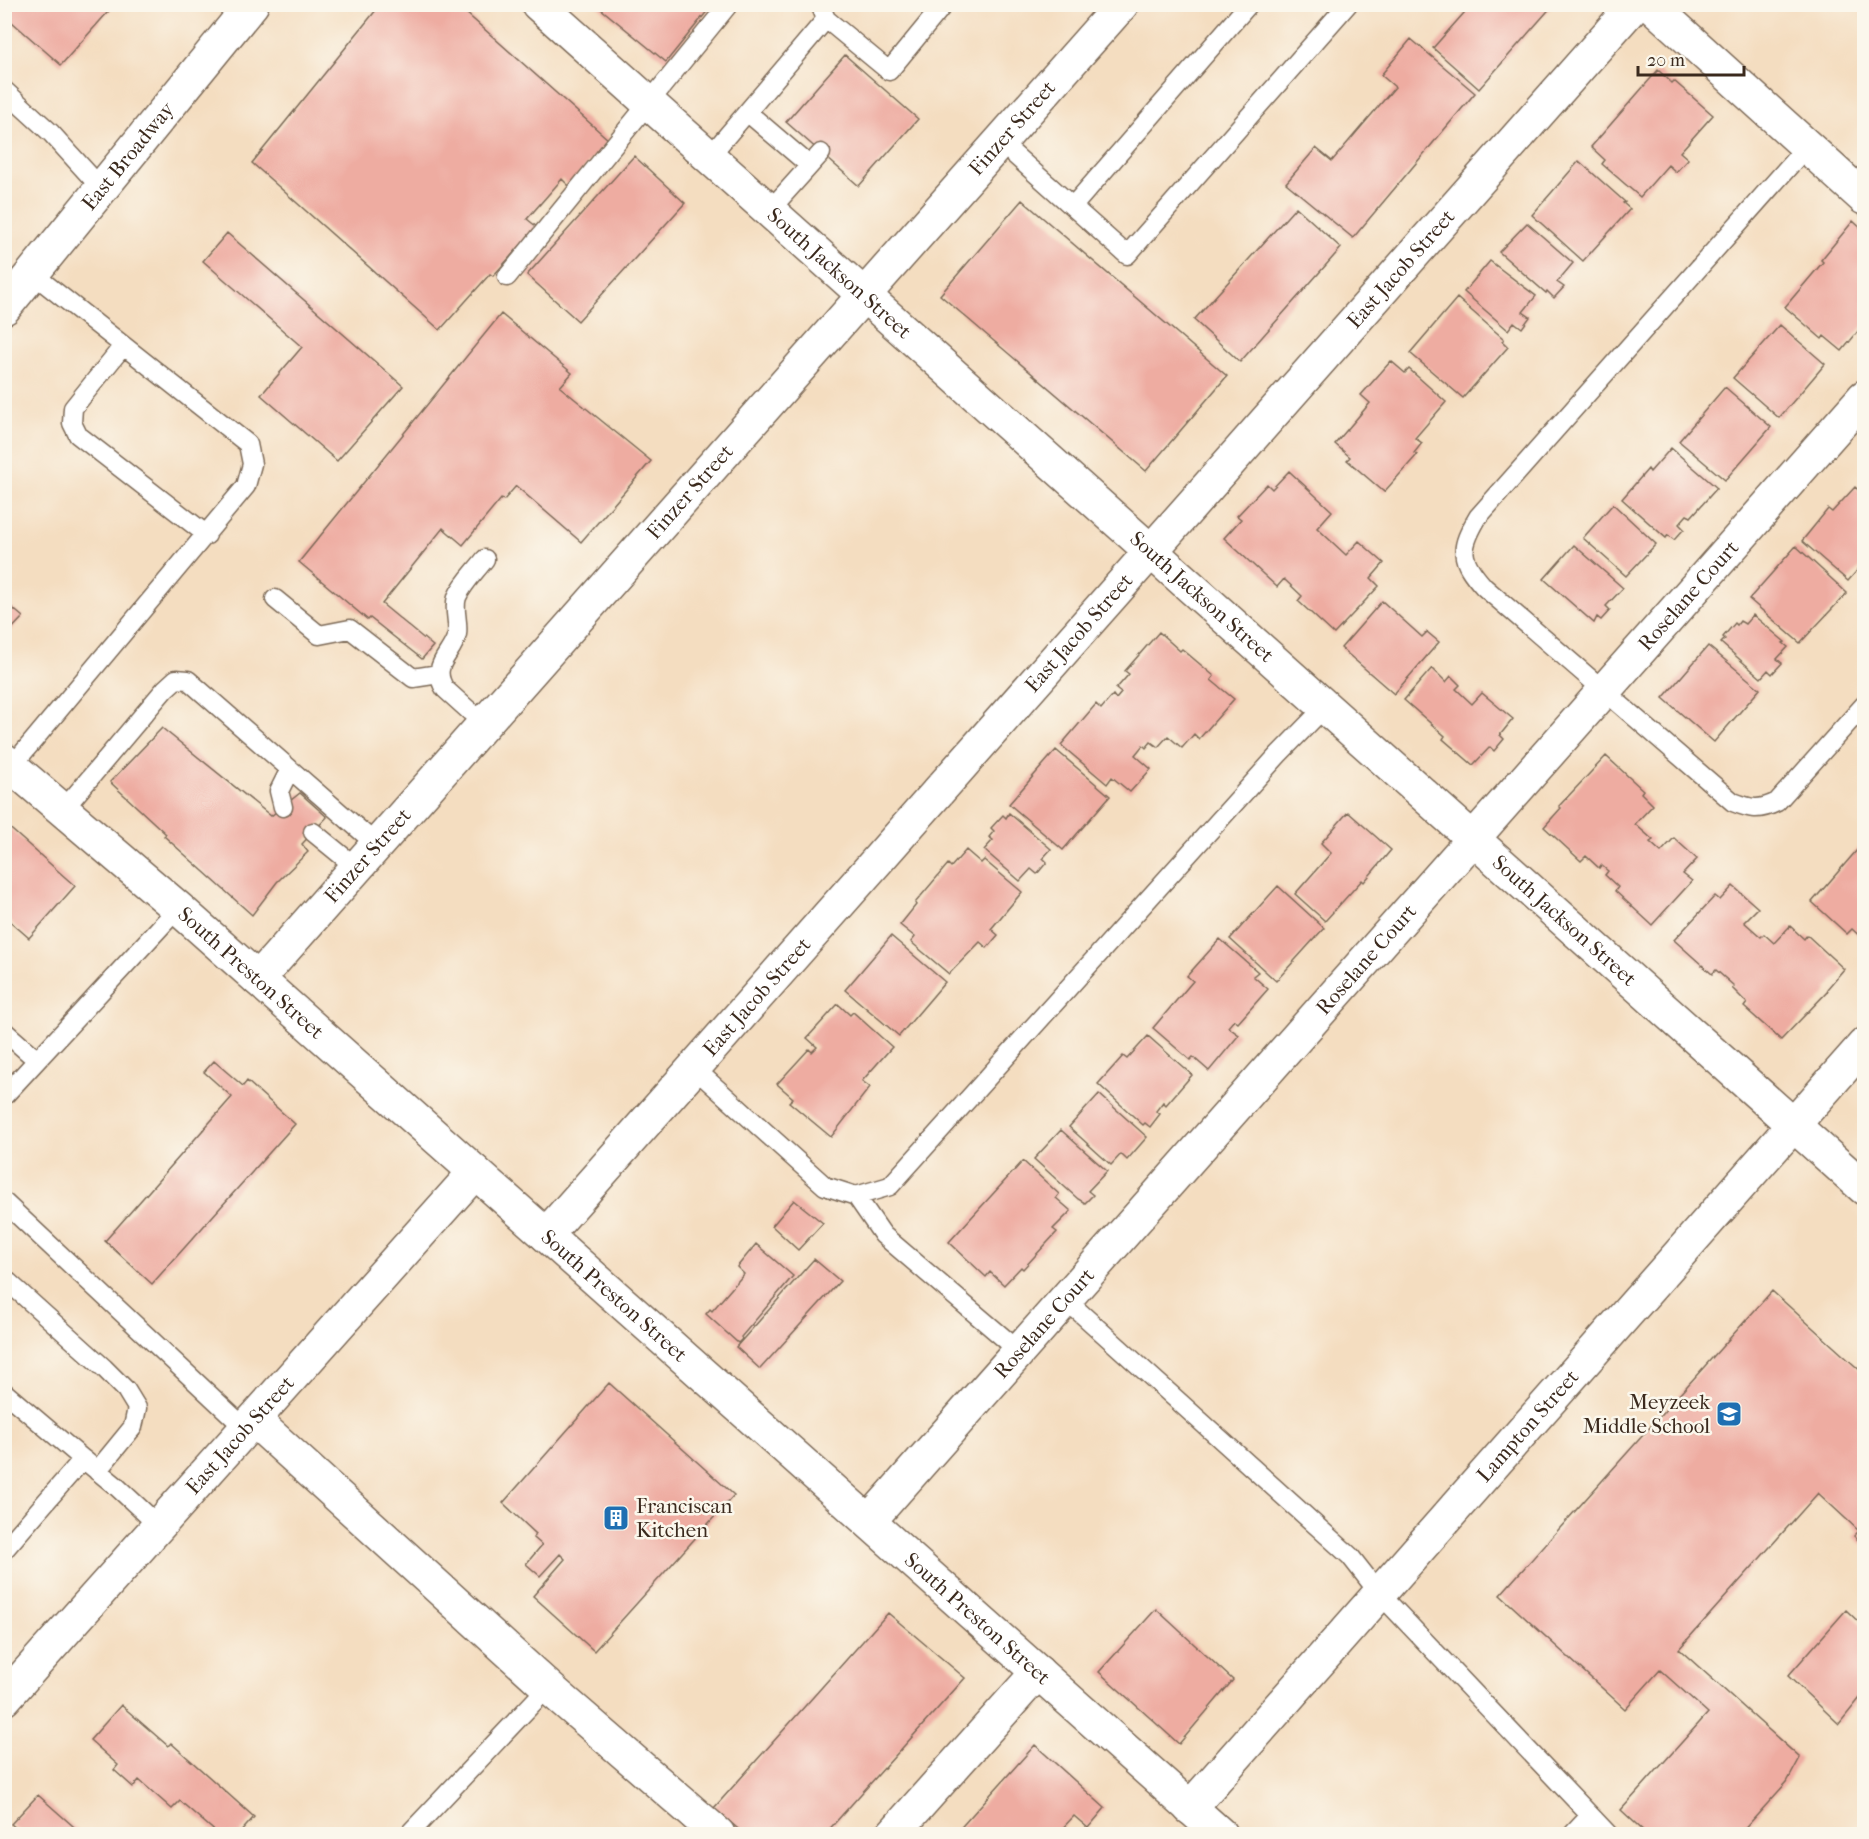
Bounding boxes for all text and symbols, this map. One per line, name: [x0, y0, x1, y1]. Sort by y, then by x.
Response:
scale bar: [1638, 39, 1744, 77]
text: 20 m: [1647, 50, 1685, 71]
street label: Finzer Street: [964, 75, 1061, 180]
street label: East Broadway: [77, 97, 180, 215]
street label: South Jackson Street: [763, 203, 917, 344]
street label: East Jacob Street: [1342, 204, 1460, 333]
street label: Finzer Street: [642, 439, 738, 544]
street label: South Jackson Street: [1125, 526, 1279, 668]
street label: Roselane Court: [1633, 535, 1744, 656]
street label: East Jacob Street: [1020, 568, 1138, 697]
street label: Finzer Street: [319, 803, 416, 908]
street label: South Jackson Street: [1488, 850, 1642, 991]
street label: Roselane Court: [1311, 899, 1422, 1020]
street label: South Preston Street: [173, 902, 329, 1044]
street label: East Jacob Street: [698, 932, 816, 1061]
street label: South Preston Street: [536, 1225, 692, 1367]
street label: Roselane Court: [989, 1263, 1099, 1383]
street label: Lampton Street: [1472, 1364, 1584, 1487]
street label: East Jacob Street: [181, 1371, 299, 1499]
place label: Meyzeek Middle School: [1583, 1390, 1710, 1438]
school or university icon: Meyzeek Middle School: [1714, 1399, 1744, 1429]
place label: Franciscan Kitchen: [636, 1494, 732, 1542]
building icon: Franciscan Kitchen: [601, 1503, 631, 1533]
street label: South Preston Street: [900, 1547, 1056, 1690]

